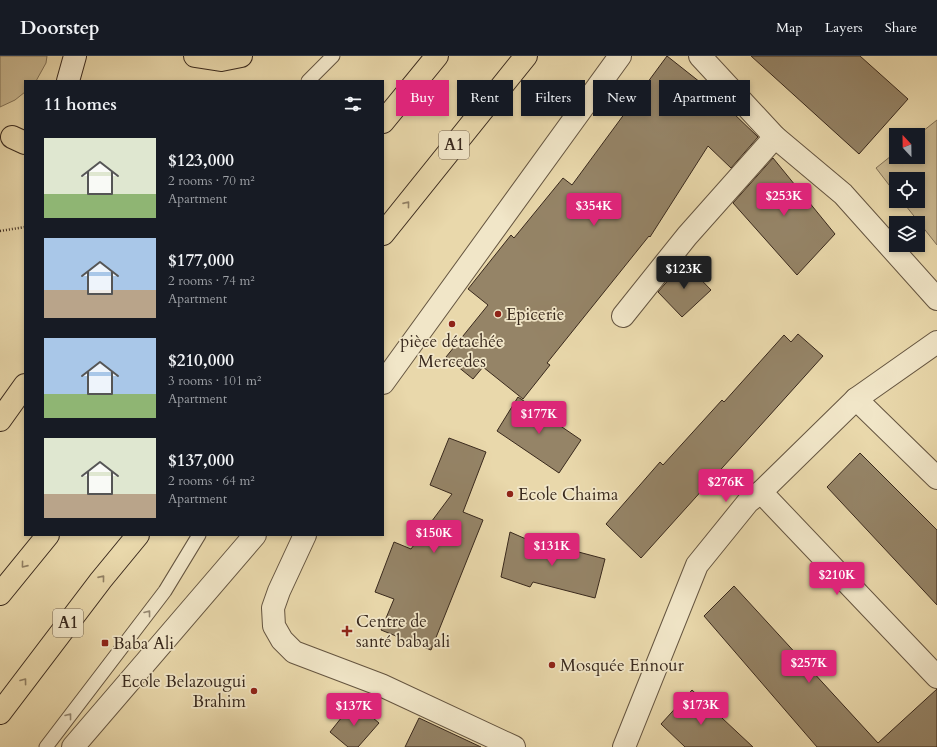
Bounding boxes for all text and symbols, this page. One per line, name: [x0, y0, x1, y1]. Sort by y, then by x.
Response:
text: Doorstep: [20, 15, 100, 41]
text: Map: [776, 18, 803, 37]
text: Layers: [825, 18, 863, 37]
text: Share: [885, 18, 917, 37]
chip: Buy: [396, 80, 449, 116]
chip: Rent: [457, 80, 513, 116]
chip: Filters: [521, 80, 585, 116]
chip: New: [593, 80, 651, 116]
chip: Apartment: [659, 80, 750, 116]
text: 11 homes: [44, 93, 117, 116]
icon: filters: [342, 93, 364, 115]
north arrow: [889, 128, 925, 164]
map controls: [889, 128, 925, 252]
road number: A1: [439, 131, 469, 159]
text: $123,000: [168, 149, 234, 172]
icon: home: [76, 154, 124, 202]
text: 2 rooms · 70 m²: [168, 172, 255, 190]
button: locate: [889, 172, 925, 208]
pin: $253K: [756, 183, 812, 217]
text: $253K: [765, 187, 803, 205]
text: Apartment: [168, 190, 227, 208]
pin: $354K: [566, 193, 622, 227]
text: $354K: [575, 197, 613, 215]
one-way arrow: [403, 201, 410, 208]
button: layers: [889, 216, 925, 252]
text: $177,000: [168, 249, 234, 272]
icon: home: [76, 254, 124, 302]
pin: $123K: [656, 256, 712, 290]
text: $123K: [665, 260, 703, 278]
text: 2 rooms · 74 m²: [168, 272, 255, 290]
text: Apartment: [168, 290, 227, 308]
place label: Epicerie: [506, 303, 565, 326]
marker: Epicerie: [493, 309, 503, 319]
marker: pièce détachée Mercedes: [447, 319, 457, 329]
place label: pièce détachée Mercedes: [400, 330, 504, 373]
text: $210,000: [168, 349, 234, 372]
icon: home: [76, 354, 124, 402]
text: 3 rooms · 101 m²: [168, 372, 261, 390]
text: Apartment: [168, 390, 227, 408]
pin: $177K: [511, 401, 567, 435]
text: $177K: [520, 405, 558, 423]
text: $137,000: [168, 449, 234, 472]
icon: home: [76, 454, 124, 502]
pin: $276K: [698, 469, 754, 503]
text: 2 rooms · 64 m²: [168, 472, 255, 490]
text: $276K: [707, 473, 745, 491]
place label: Ecole Chaima: [518, 483, 619, 506]
marker: Ecole Chaima: [505, 489, 515, 499]
text: Apartment: [168, 490, 227, 508]
pin: $150K: [406, 520, 462, 554]
text: $150K: [415, 524, 453, 542]
pin: $131K: [524, 533, 580, 567]
text: $131K: [533, 537, 571, 555]
one-way arrow: [22, 560, 29, 567]
pin: $210K: [809, 562, 865, 596]
text: $210K: [818, 566, 856, 584]
one-way arrow: [98, 575, 105, 582]
road number: A1: [53, 609, 83, 637]
one-way arrow: [144, 610, 151, 617]
place label: Centre de santé baba ali: [356, 610, 451, 653]
marker: Centre de santé baba ali: [341, 625, 353, 637]
place label: Baba Ali: [113, 632, 174, 655]
marker: Baba Ali: [100, 638, 110, 648]
pin: $257K: [781, 650, 837, 684]
place label: Mosquée Ennour: [560, 654, 685, 677]
text: $257K: [790, 654, 828, 672]
marker: Mosquée Ennour: [547, 660, 557, 670]
place label: Ecole Belazougui Brahim: [121, 670, 247, 713]
one-way arrow: [19, 679, 26, 686]
marker: Ecole Belazougui Brahim: [249, 686, 259, 696]
pin: $173K: [673, 692, 729, 726]
pin: $137K: [326, 693, 382, 727]
text: $173K: [682, 696, 720, 714]
text: $137K: [335, 697, 373, 715]
one-way arrow: [65, 714, 72, 721]

